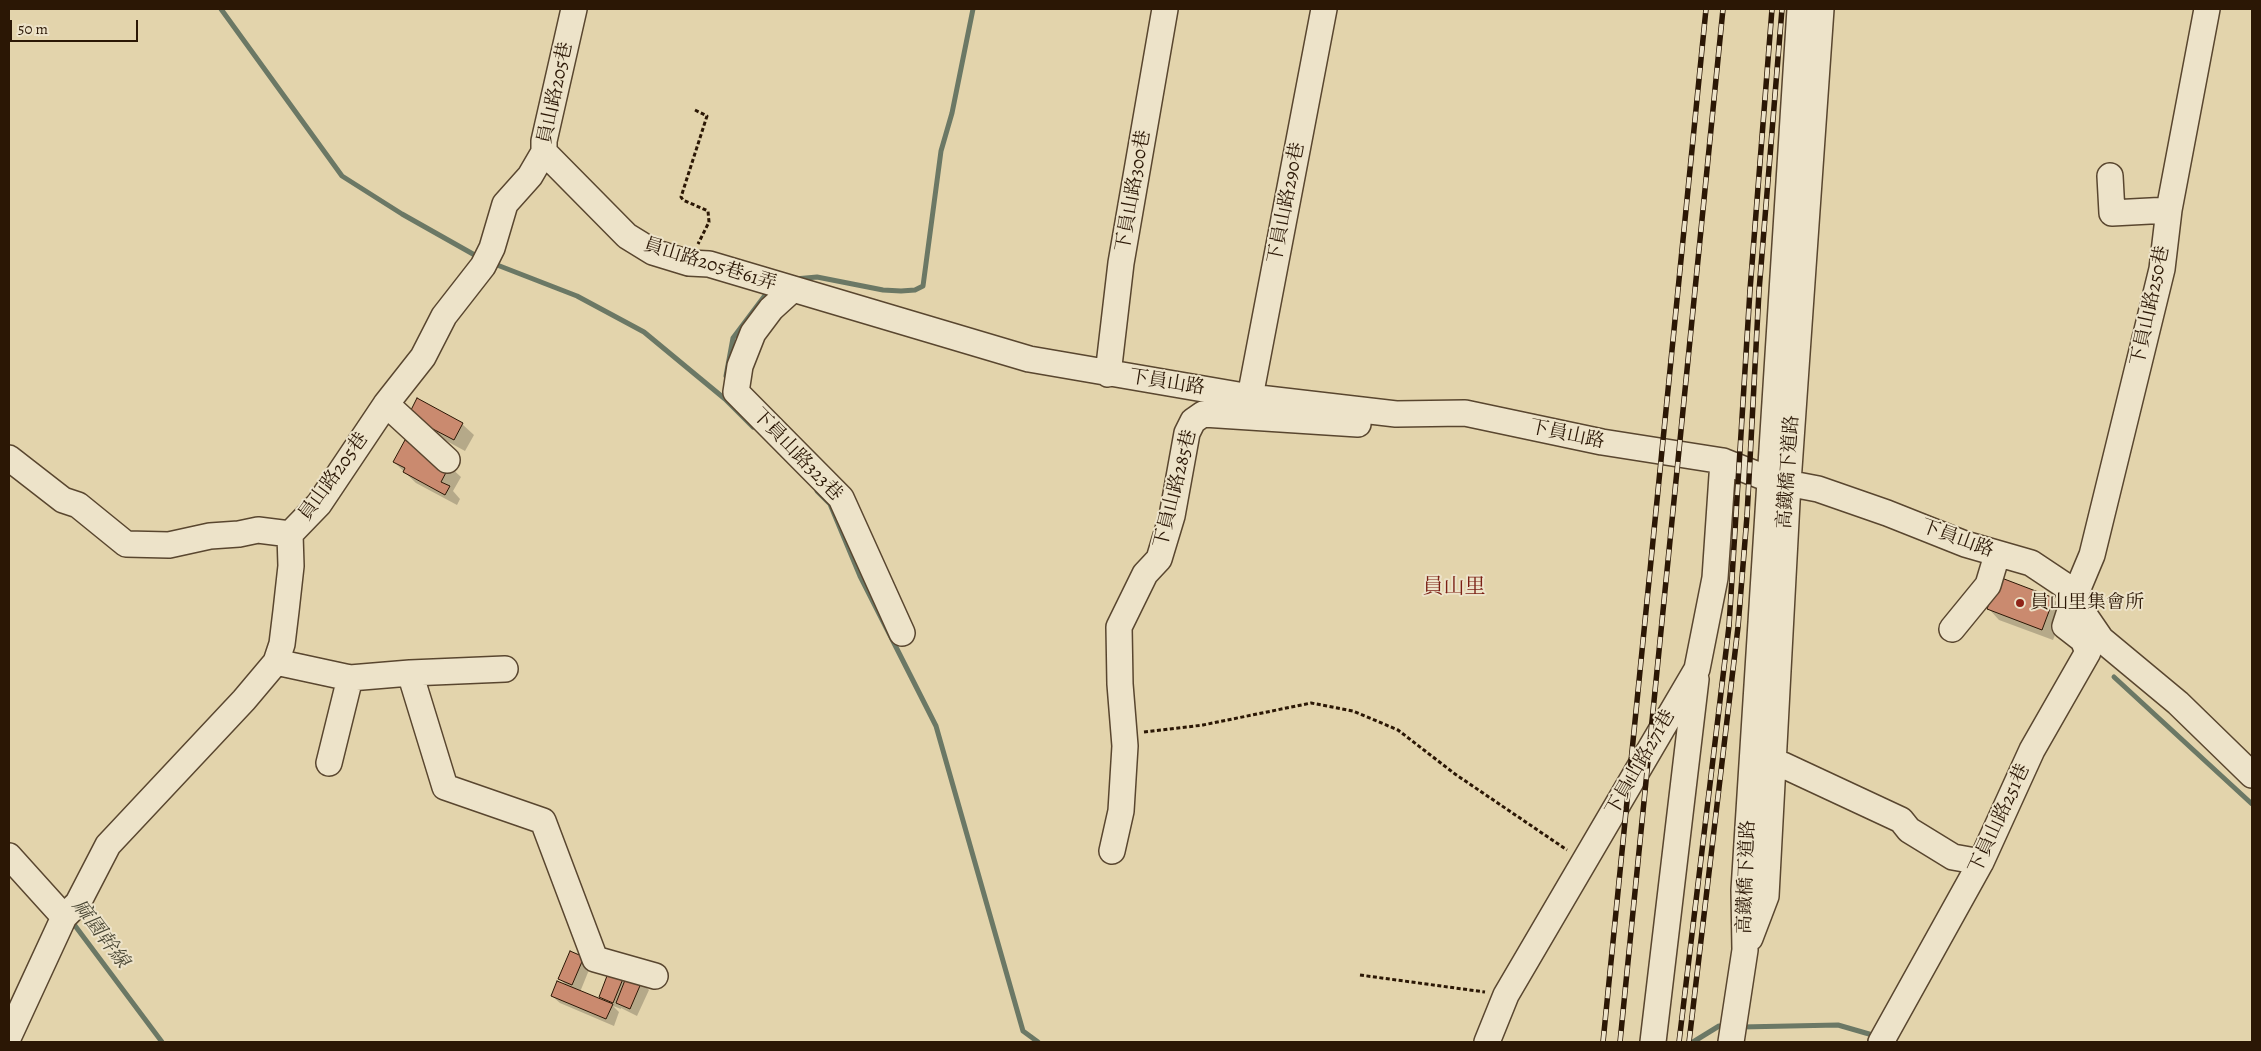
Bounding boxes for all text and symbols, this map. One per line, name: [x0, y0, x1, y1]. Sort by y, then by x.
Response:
scale bar: [12, 10, 140, 42]
text: 50 m: [18, 19, 48, 39]
street label: 員山路205巷: [534, 40, 578, 146]
street label: 下員山路300巷: [1112, 128, 1156, 254]
street label: 下員山路290巷: [1264, 141, 1310, 265]
street label: 員山路205巷61弄: [641, 234, 779, 296]
street label: 下員山路250巷: [2127, 244, 2175, 368]
street label: 下員山路: [1128, 366, 1206, 400]
street label: 下員山路323巷: [747, 404, 847, 506]
street label: 高鐵橋下道路: [1774, 414, 1804, 530]
street label: 下員山路: [1527, 416, 1607, 454]
street label: 下員山路285巷: [1150, 427, 1202, 551]
street label: 員山路205巷: [294, 429, 374, 525]
street label: 下員山路: [1917, 515, 1997, 563]
district label: 員山里: [1423, 575, 1485, 601]
place label: 員山里集會所: [2030, 592, 2144, 614]
marker: 員山里集會所: [2014, 597, 2026, 609]
street label: 下員山路271巷: [1602, 706, 1680, 820]
street label: 下員山路251巷: [1965, 760, 2035, 878]
street label: 高鐵橋下道路: [1734, 820, 1760, 934]
water label: 麻園幹線: [66, 895, 134, 973]

